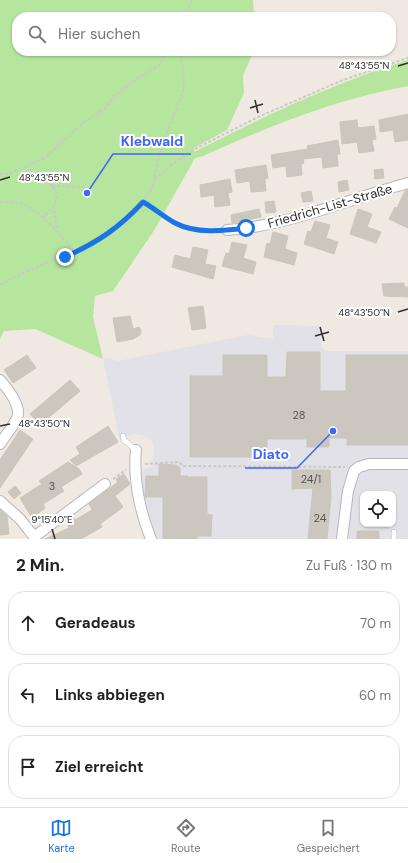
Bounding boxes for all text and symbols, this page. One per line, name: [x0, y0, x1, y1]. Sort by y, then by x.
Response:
search box: [12, 12, 396, 56]
icon: search: [26, 23, 48, 45]
text: Hier suchen: [58, 24, 140, 44]
text: 48°43'55"N: [339, 59, 389, 72]
callout: Klebwald: [113, 128, 191, 154]
text: Klebwald: [121, 132, 183, 150]
text: 48°43'55"N: [19, 171, 69, 184]
street label: Friedrich-List-Straße: [266, 180, 394, 232]
route start: [237, 219, 255, 237]
route end: [56, 248, 74, 266]
text: 48°43'50"N: [338, 306, 390, 319]
house number: 28: [293, 408, 305, 422]
text: 48°43'50"N: [18, 417, 70, 430]
callout: Diato: [245, 442, 297, 468]
text: Diato: [253, 445, 289, 463]
house number: 24/1: [301, 472, 321, 486]
house number: 3: [49, 479, 55, 493]
map controls: [360, 491, 396, 527]
button: locate: [360, 491, 396, 527]
house number: 24: [314, 511, 327, 525]
text: 9°15'40"E: [31, 513, 73, 526]
text: 2 Min.: [16, 554, 64, 576]
text: Zu Fuß · 130 m: [306, 557, 392, 574]
icon: ahead: [17, 612, 39, 634]
text: Geradeaus: [55, 613, 136, 633]
text: 70 m: [360, 615, 391, 632]
icon: left: [17, 684, 39, 706]
text: Links abbiegen: [55, 685, 165, 705]
text: 60 m: [359, 687, 391, 704]
icon: arrive: [17, 756, 39, 778]
text: Ziel erreicht: [55, 757, 144, 777]
tab: Karte: [48, 817, 75, 855]
tab: Route: [171, 817, 200, 855]
tab: Gespeichert: [297, 817, 360, 855]

